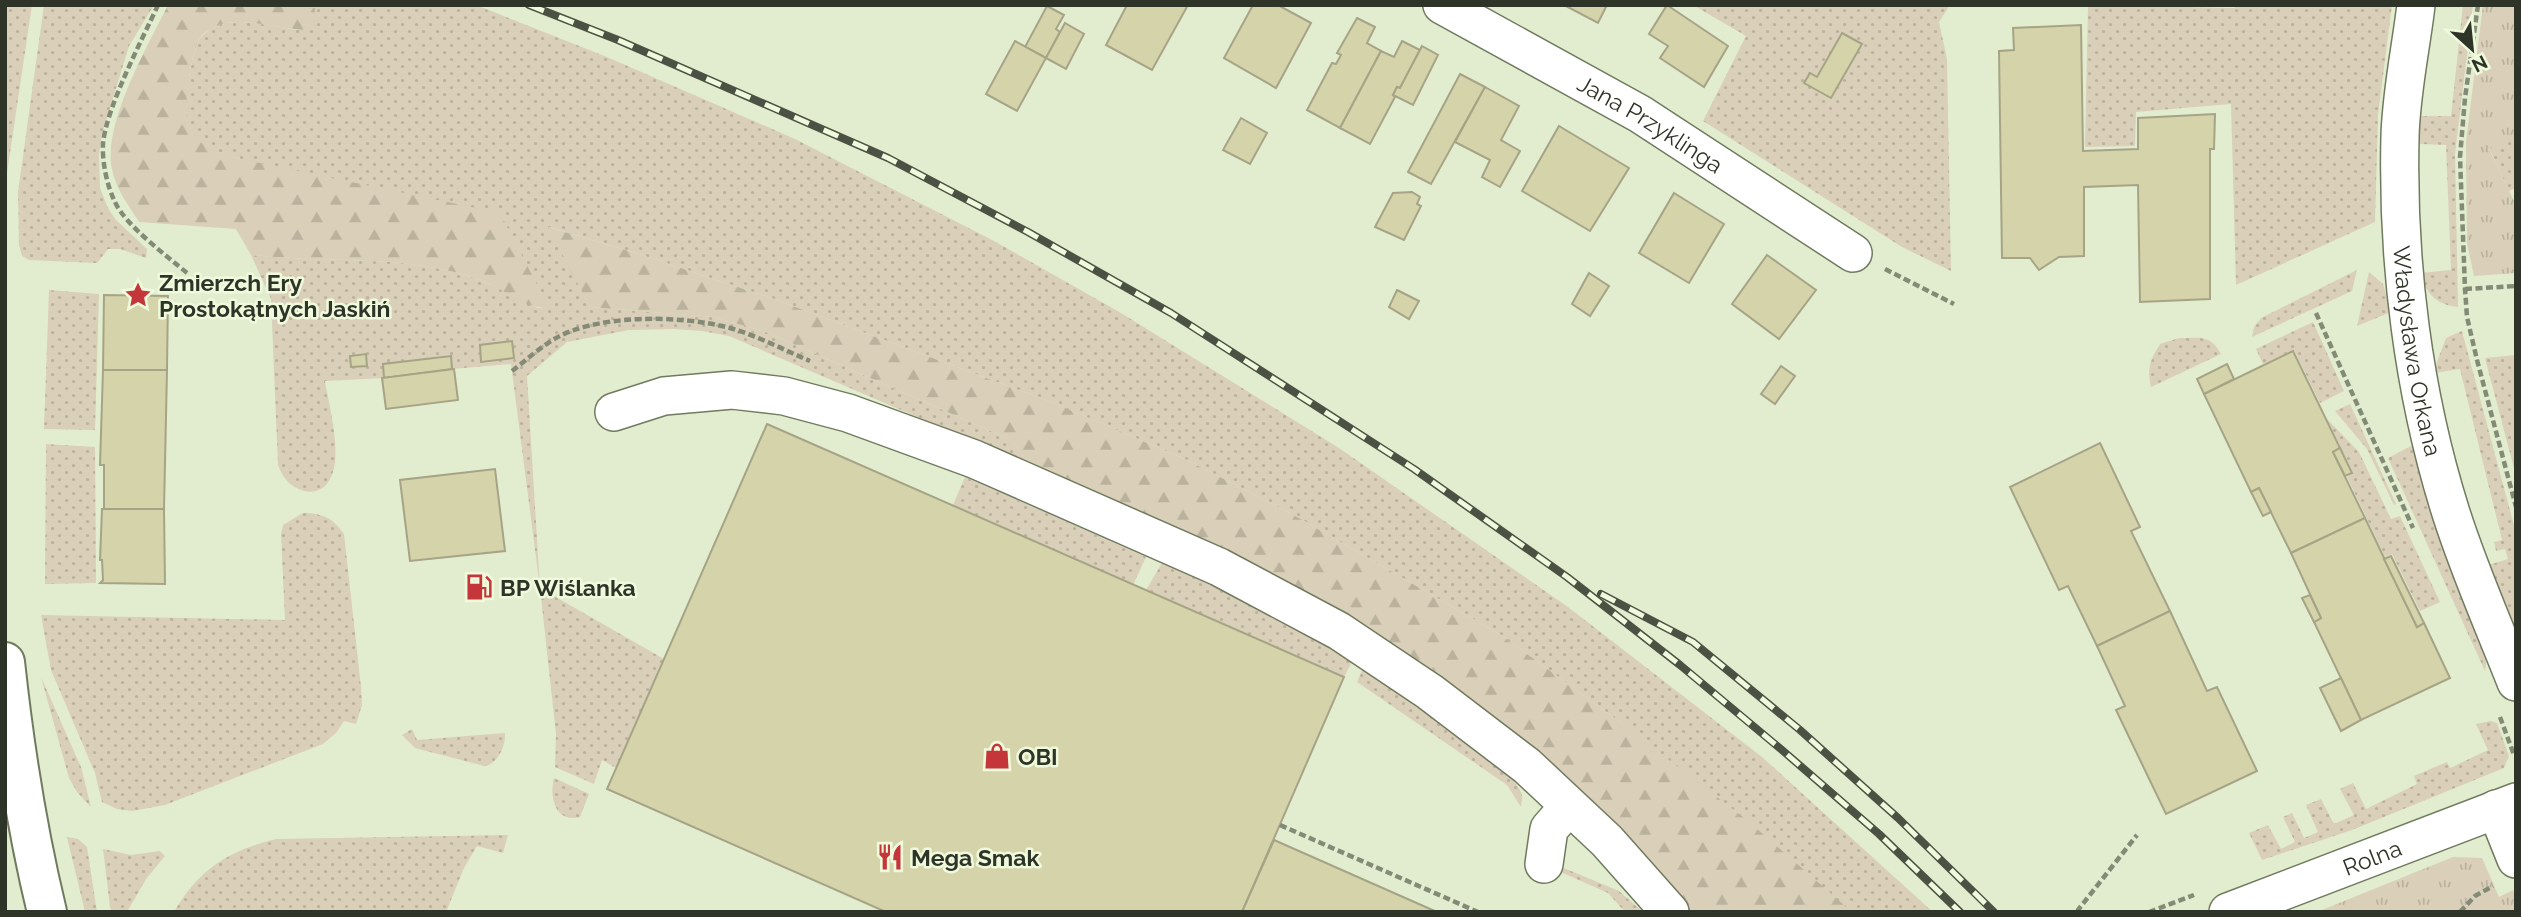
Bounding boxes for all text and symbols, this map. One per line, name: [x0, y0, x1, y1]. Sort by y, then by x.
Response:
north arrow: [2437, 14, 2507, 84]
text: N: [2468, 51, 2491, 77]
street label: Jana Przyklinga: [1573, 69, 1728, 178]
street label: Władysława Orkana: [2389, 245, 2448, 459]
place label: Zmierzch Ery Prostokątnych Jaskiń: [159, 269, 391, 322]
place icon: Zmierzch Ery Prostokątnych Jaskiń: [123, 280, 153, 310]
fuel station icon: BP Wiślanka: [464, 572, 494, 602]
place label: BP Wiślanka: [500, 574, 636, 601]
shop icon: OBI: [982, 741, 1012, 771]
place label: OBI: [1018, 743, 1058, 770]
street label: Rolna: [2339, 834, 2405, 880]
restaurant icon: Mega Smak: [875, 842, 905, 872]
place label: Mega Smak: [911, 844, 1039, 871]

